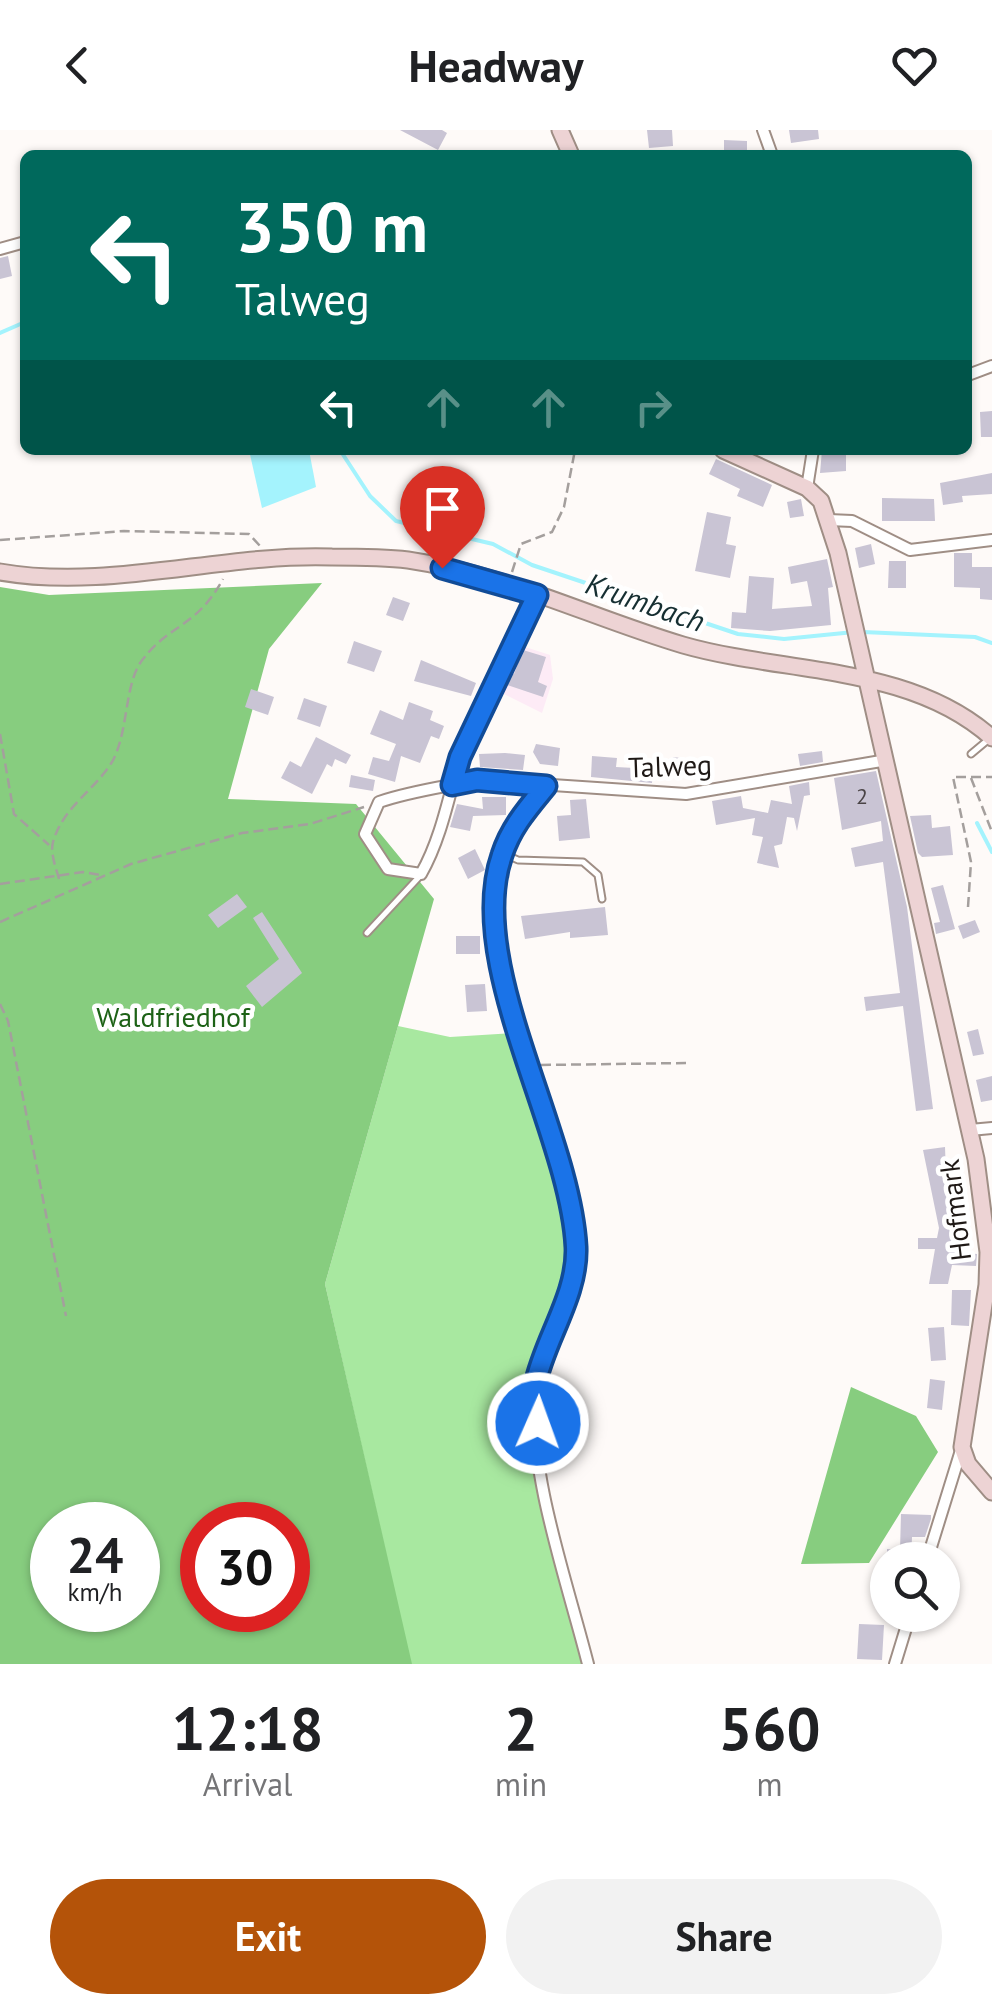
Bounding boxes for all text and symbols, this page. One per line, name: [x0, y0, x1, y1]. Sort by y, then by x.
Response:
text: Headway: [408, 36, 584, 94]
icon: back: [50, 38, 105, 93]
icon: heart: [887, 38, 942, 93]
text: 350 m: [235, 181, 428, 271]
icon: left: [70, 190, 200, 320]
text: Talweg: [235, 269, 370, 327]
icon: left: [311, 380, 366, 435]
icon: ahead: [416, 380, 471, 435]
icon: ahead: [521, 380, 576, 435]
icon: right: [626, 380, 681, 435]
pin: [400, 466, 485, 569]
icon: arrive: [415, 481, 470, 536]
water label: Krumbach: [581, 563, 710, 640]
street label: Talweg: [627, 746, 713, 785]
house number: 2: [856, 782, 868, 810]
park label: Waldfriedhof: [96, 998, 251, 1035]
street label: Hofmark: [930, 1157, 979, 1263]
position arrow: [486, 1371, 590, 1475]
speed limit sign: 30: [180, 1502, 310, 1632]
text: 24: [67, 1522, 123, 1587]
map controls: [870, 1542, 960, 1632]
button: search: [870, 1542, 960, 1632]
text: km/h: [68, 1576, 122, 1608]
text: 12:18: [171, 1689, 324, 1767]
text: 2: [504, 1689, 538, 1767]
text: 560: [719, 1689, 821, 1767]
text: Arrival: [203, 1763, 292, 1805]
text: min: [495, 1763, 547, 1805]
text: m: [757, 1763, 783, 1805]
button: Exit: [50, 1879, 486, 1994]
button: Share: [506, 1879, 942, 1994]

